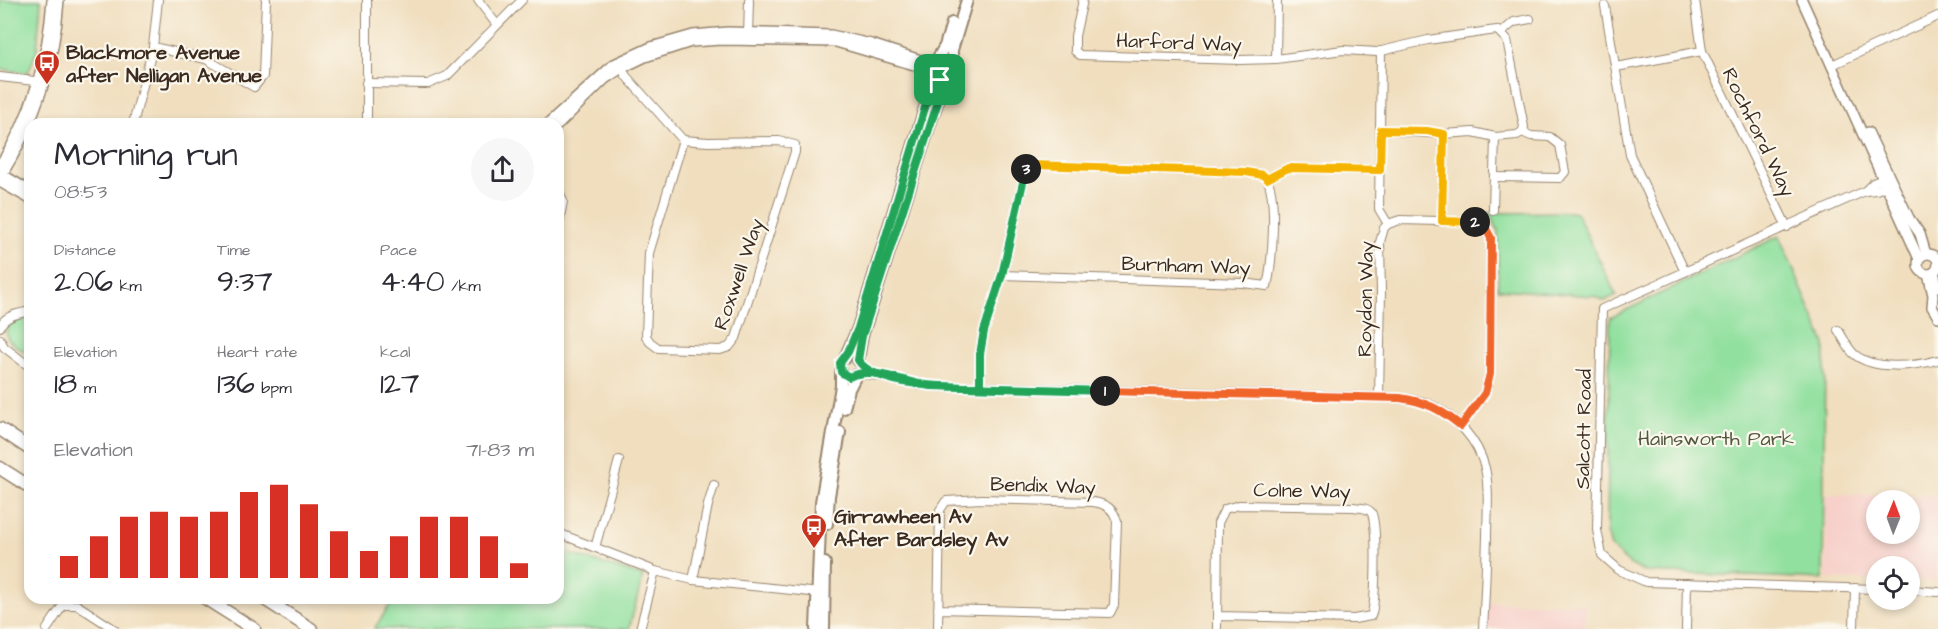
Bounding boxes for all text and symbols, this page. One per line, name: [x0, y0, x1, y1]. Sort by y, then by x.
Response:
street label: Harford Way: [1116, 27, 1242, 60]
place label: Blackmore Avenue after Nelligan Avenue: [65, 39, 262, 91]
bus stop icon: Blackmore Avenue after Nelligan Avenue: [32, 48, 62, 86]
pin: [914, 54, 965, 105]
icon: arrive: [923, 63, 956, 96]
street label: Rochford Way: [1714, 63, 1801, 202]
text: Morning run: [54, 132, 238, 178]
button: share: [471, 138, 534, 201]
pin: 3: [1011, 154, 1041, 184]
text: 3: [1022, 158, 1030, 180]
text: 08:53: [54, 178, 107, 206]
pin: 2: [1460, 207, 1490, 237]
text: 2: [1470, 211, 1480, 233]
street label: Roxwell Way: [707, 215, 772, 334]
text: Distance: [54, 239, 116, 261]
text: Time: [217, 239, 251, 261]
text: Pace: [380, 239, 417, 261]
street label: Roydon Way: [1351, 241, 1382, 357]
street label: Burnham Way: [1121, 250, 1251, 283]
text: 2.06: [54, 261, 113, 303]
text: 9:37: [217, 261, 273, 303]
text: 4:40: [380, 261, 445, 303]
text: km: [113, 275, 142, 297]
text: /km: [445, 275, 481, 297]
text: Elevation: [54, 341, 117, 363]
text: Heart rate: [217, 341, 297, 363]
text: kcal: [380, 341, 411, 363]
text: 18: [54, 363, 77, 405]
text: 136: [217, 363, 255, 405]
text: 127: [380, 363, 419, 405]
street label: Salcott Road: [1569, 369, 1599, 489]
pin: 1: [1090, 376, 1120, 406]
text: m: [77, 377, 96, 399]
text: bpm: [255, 377, 292, 399]
text: 1: [1104, 380, 1106, 402]
park label: Hainsworth Park: [1638, 425, 1794, 453]
text: Elevation: [54, 436, 133, 464]
text: 71–83 m: [466, 436, 534, 464]
street label: Bendix Way: [990, 470, 1096, 503]
street label: Colne Way: [1253, 476, 1351, 507]
north arrow: [1866, 490, 1920, 544]
map controls: [1866, 490, 1920, 610]
place label: Girrawheen Av After Bardsley Av: [834, 503, 1009, 555]
bus stop icon: Girrawheen Av After Bardsley Av: [799, 512, 829, 550]
button: locate: [1866, 556, 1920, 610]

